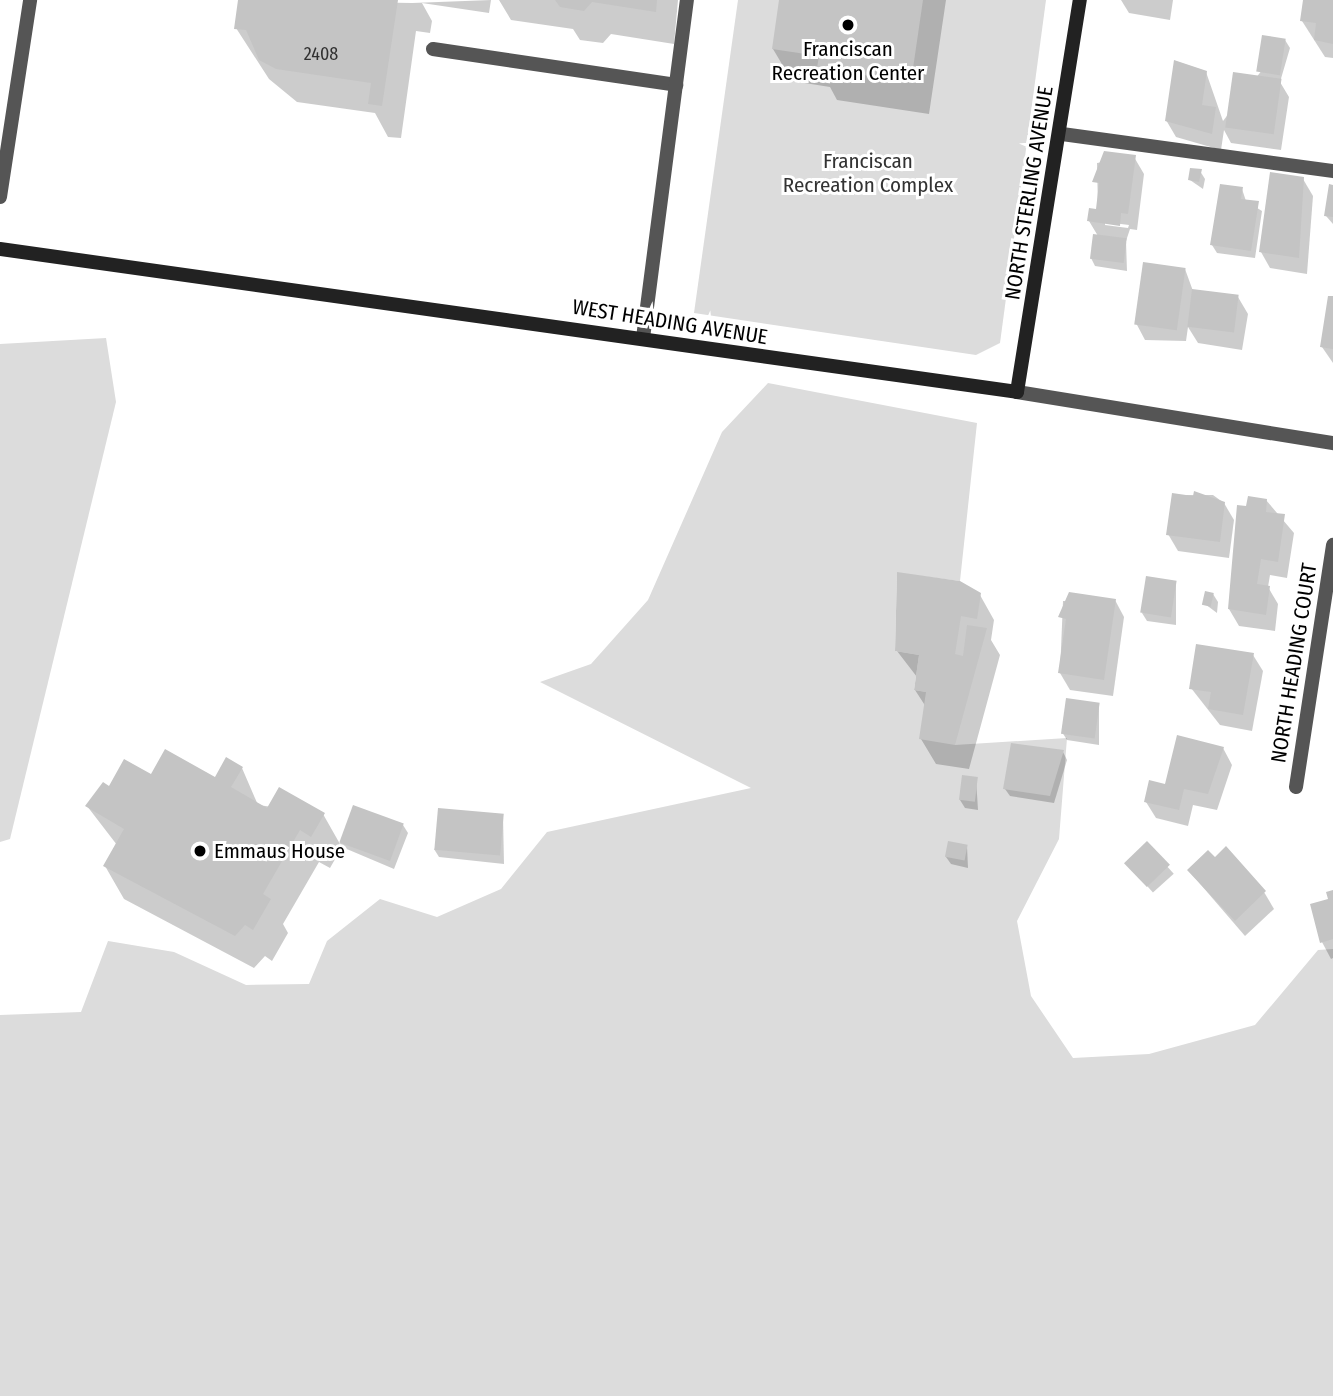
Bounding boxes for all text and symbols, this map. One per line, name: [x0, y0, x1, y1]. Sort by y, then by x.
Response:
marker: Franciscan Recreation Center: [840, 17, 856, 33]
place label: Franciscan Recreation Center: [772, 36, 924, 86]
house number: 2408: [304, 43, 338, 65]
street label: NORTH STERLING AVENUE: [1000, 84, 1058, 302]
park label: Franciscan Recreation Complex: [783, 148, 953, 198]
street label: WEST HEADING AVENUE: [571, 294, 769, 350]
street label: NORTH HEADING COURT: [1266, 561, 1322, 765]
place label: Emmaus House: [214, 838, 345, 864]
marker: Emmaus House: [192, 843, 208, 859]

